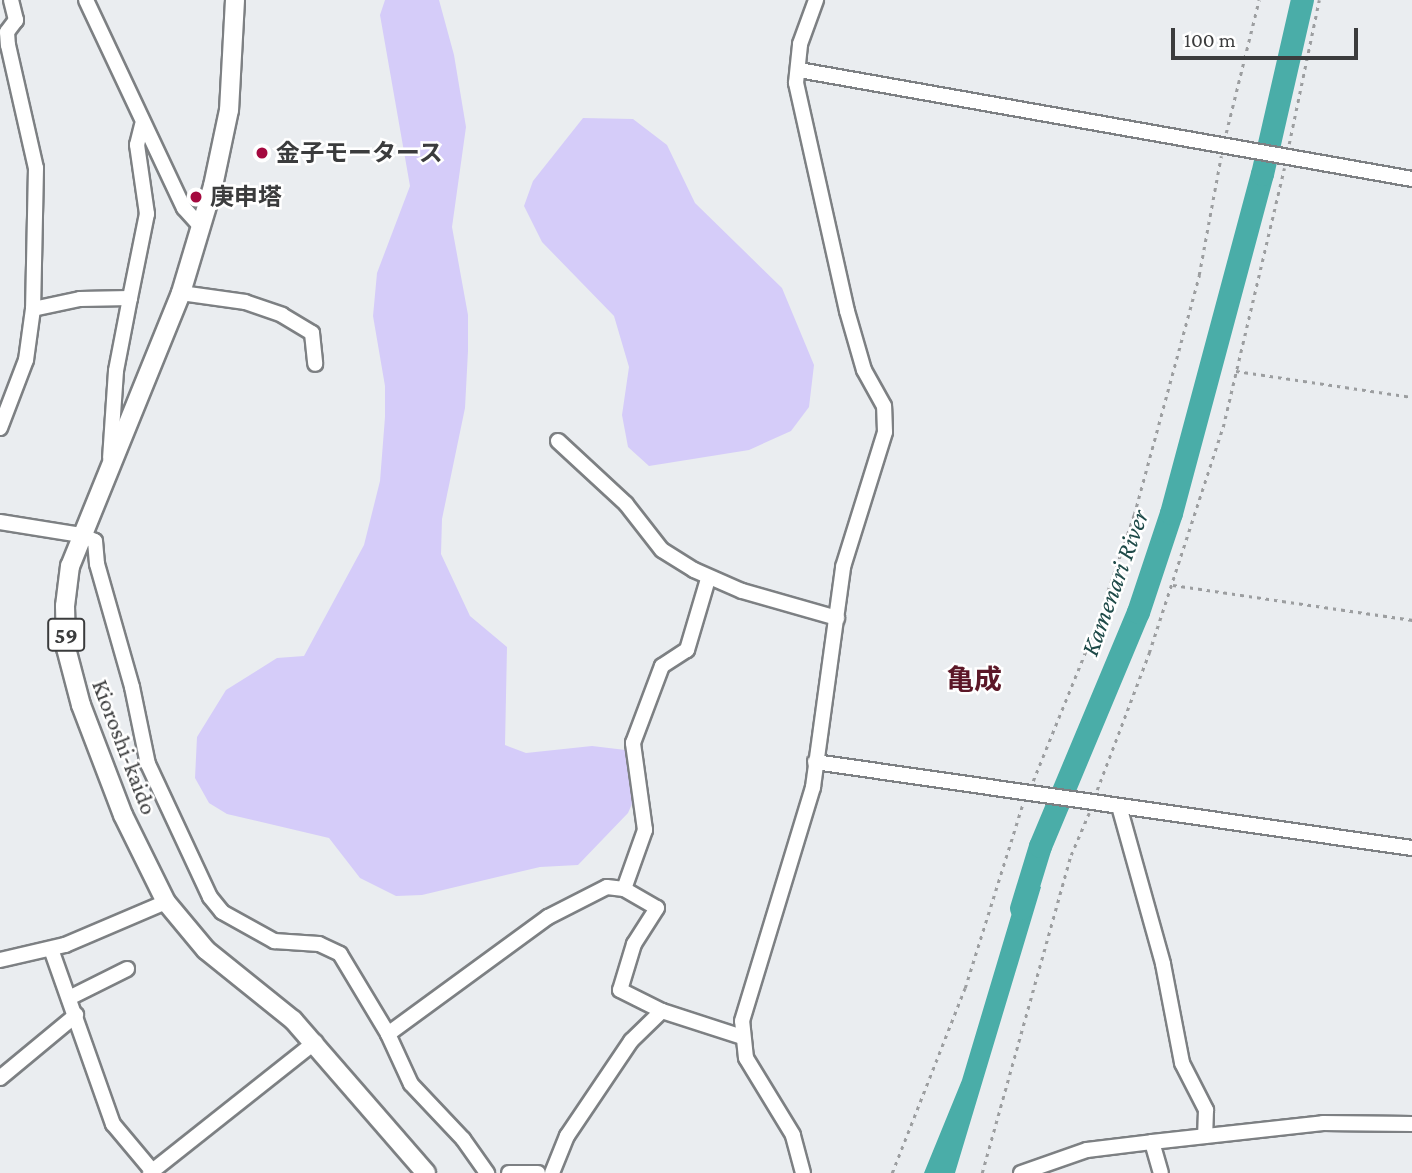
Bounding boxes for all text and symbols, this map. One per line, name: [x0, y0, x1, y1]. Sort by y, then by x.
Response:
scale bar: [1174, 14, 1361, 58]
text: 100 m: [1184, 28, 1236, 52]
place label: 金子モータース: [276, 139, 444, 167]
marker: 金子モータース: [254, 145, 270, 161]
place label: 庚申塔: [210, 183, 282, 211]
marker: 庚申塔: [188, 189, 204, 205]
water label: Kamenari River: [1074, 506, 1156, 660]
road number: 59: [47, 615, 85, 654]
district label: 亀成: [946, 663, 1002, 697]
street label: Kioroshi-kaido: [86, 675, 164, 819]

